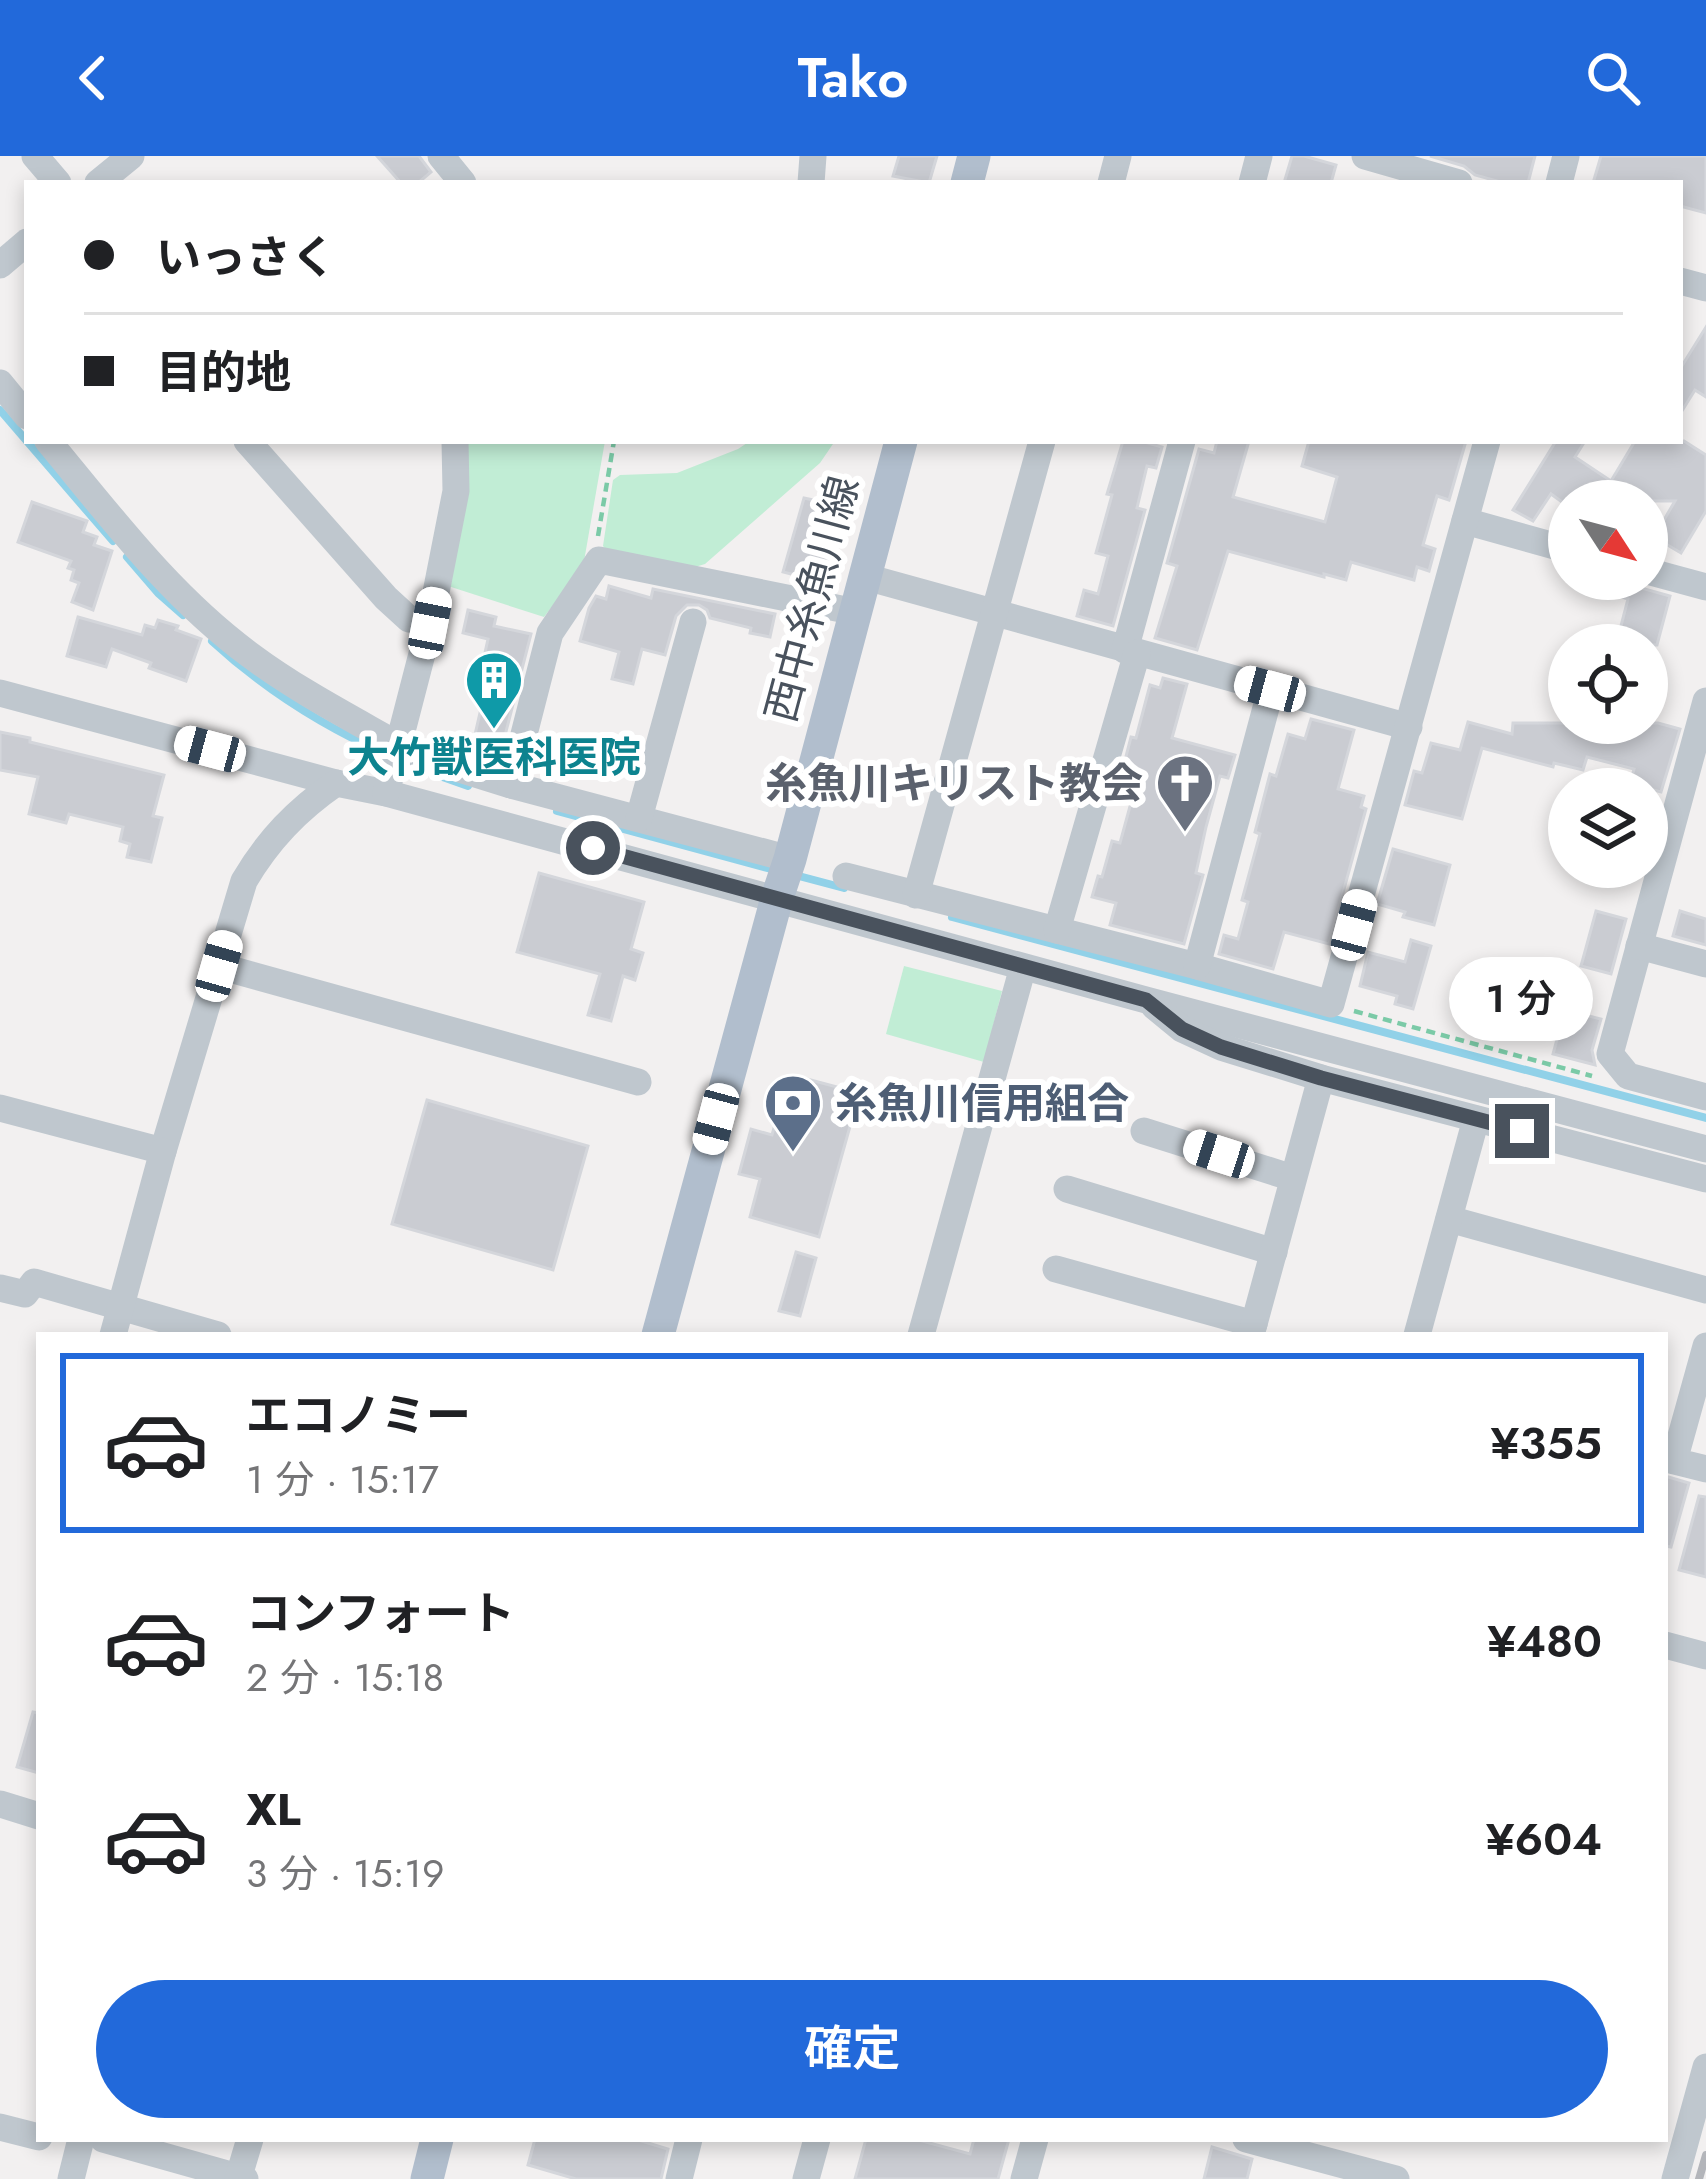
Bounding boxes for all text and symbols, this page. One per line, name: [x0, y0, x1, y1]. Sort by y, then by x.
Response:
text: Tako: [798, 39, 908, 117]
icon: back: [60, 45, 126, 111]
icon: search: [1580, 45, 1646, 111]
text: いっさく: [156, 225, 336, 290]
text: 目的地: [156, 340, 291, 405]
street label: 西中糸魚川線: [750, 469, 874, 729]
north arrow: [1548, 480, 1668, 600]
map controls: [1548, 480, 1668, 888]
car: [405, 584, 455, 662]
button: locate: [1548, 624, 1668, 744]
building icon: 大竹獣医科医院: [463, 649, 525, 731]
car: [1231, 662, 1309, 716]
car: [171, 722, 249, 776]
place label: 大竹獣医科医院: [347, 727, 641, 788]
church icon: 糸魚川キリスト教会: [1154, 752, 1216, 834]
place label: 糸魚川キリスト教会: [765, 753, 1143, 814]
button: layers: [1548, 768, 1668, 888]
route start: [566, 821, 620, 875]
car: [1327, 886, 1381, 964]
car: [192, 926, 246, 1006]
callout: 1 分: [1450, 957, 1594, 1041]
text: 1 分: [1486, 970, 1556, 1027]
bank icon: 糸魚川信用組合: [762, 1072, 824, 1154]
place label: 糸魚川信用組合: [835, 1073, 1129, 1134]
car: [689, 1080, 743, 1158]
route end: [1495, 1104, 1549, 1158]
car: [1179, 1126, 1259, 1182]
text: エコノミー: [246, 1383, 471, 1448]
icon: car: [102, 1389, 210, 1497]
text: ¥355: [1490, 1411, 1602, 1476]
text: 1 分 · 15:17: [246, 1451, 439, 1508]
text: コンフォート: [246, 1581, 515, 1646]
icon: car: [102, 1587, 210, 1695]
text: ¥480: [1487, 1609, 1602, 1674]
text: 2 分 · 15:18: [246, 1649, 444, 1706]
text: XL: [246, 1777, 301, 1842]
icon: car: [102, 1785, 210, 1893]
text: ¥604: [1486, 1807, 1602, 1872]
text: 3 分 · 15:19: [246, 1845, 444, 1902]
button: 確定: [96, 1980, 1608, 2118]

